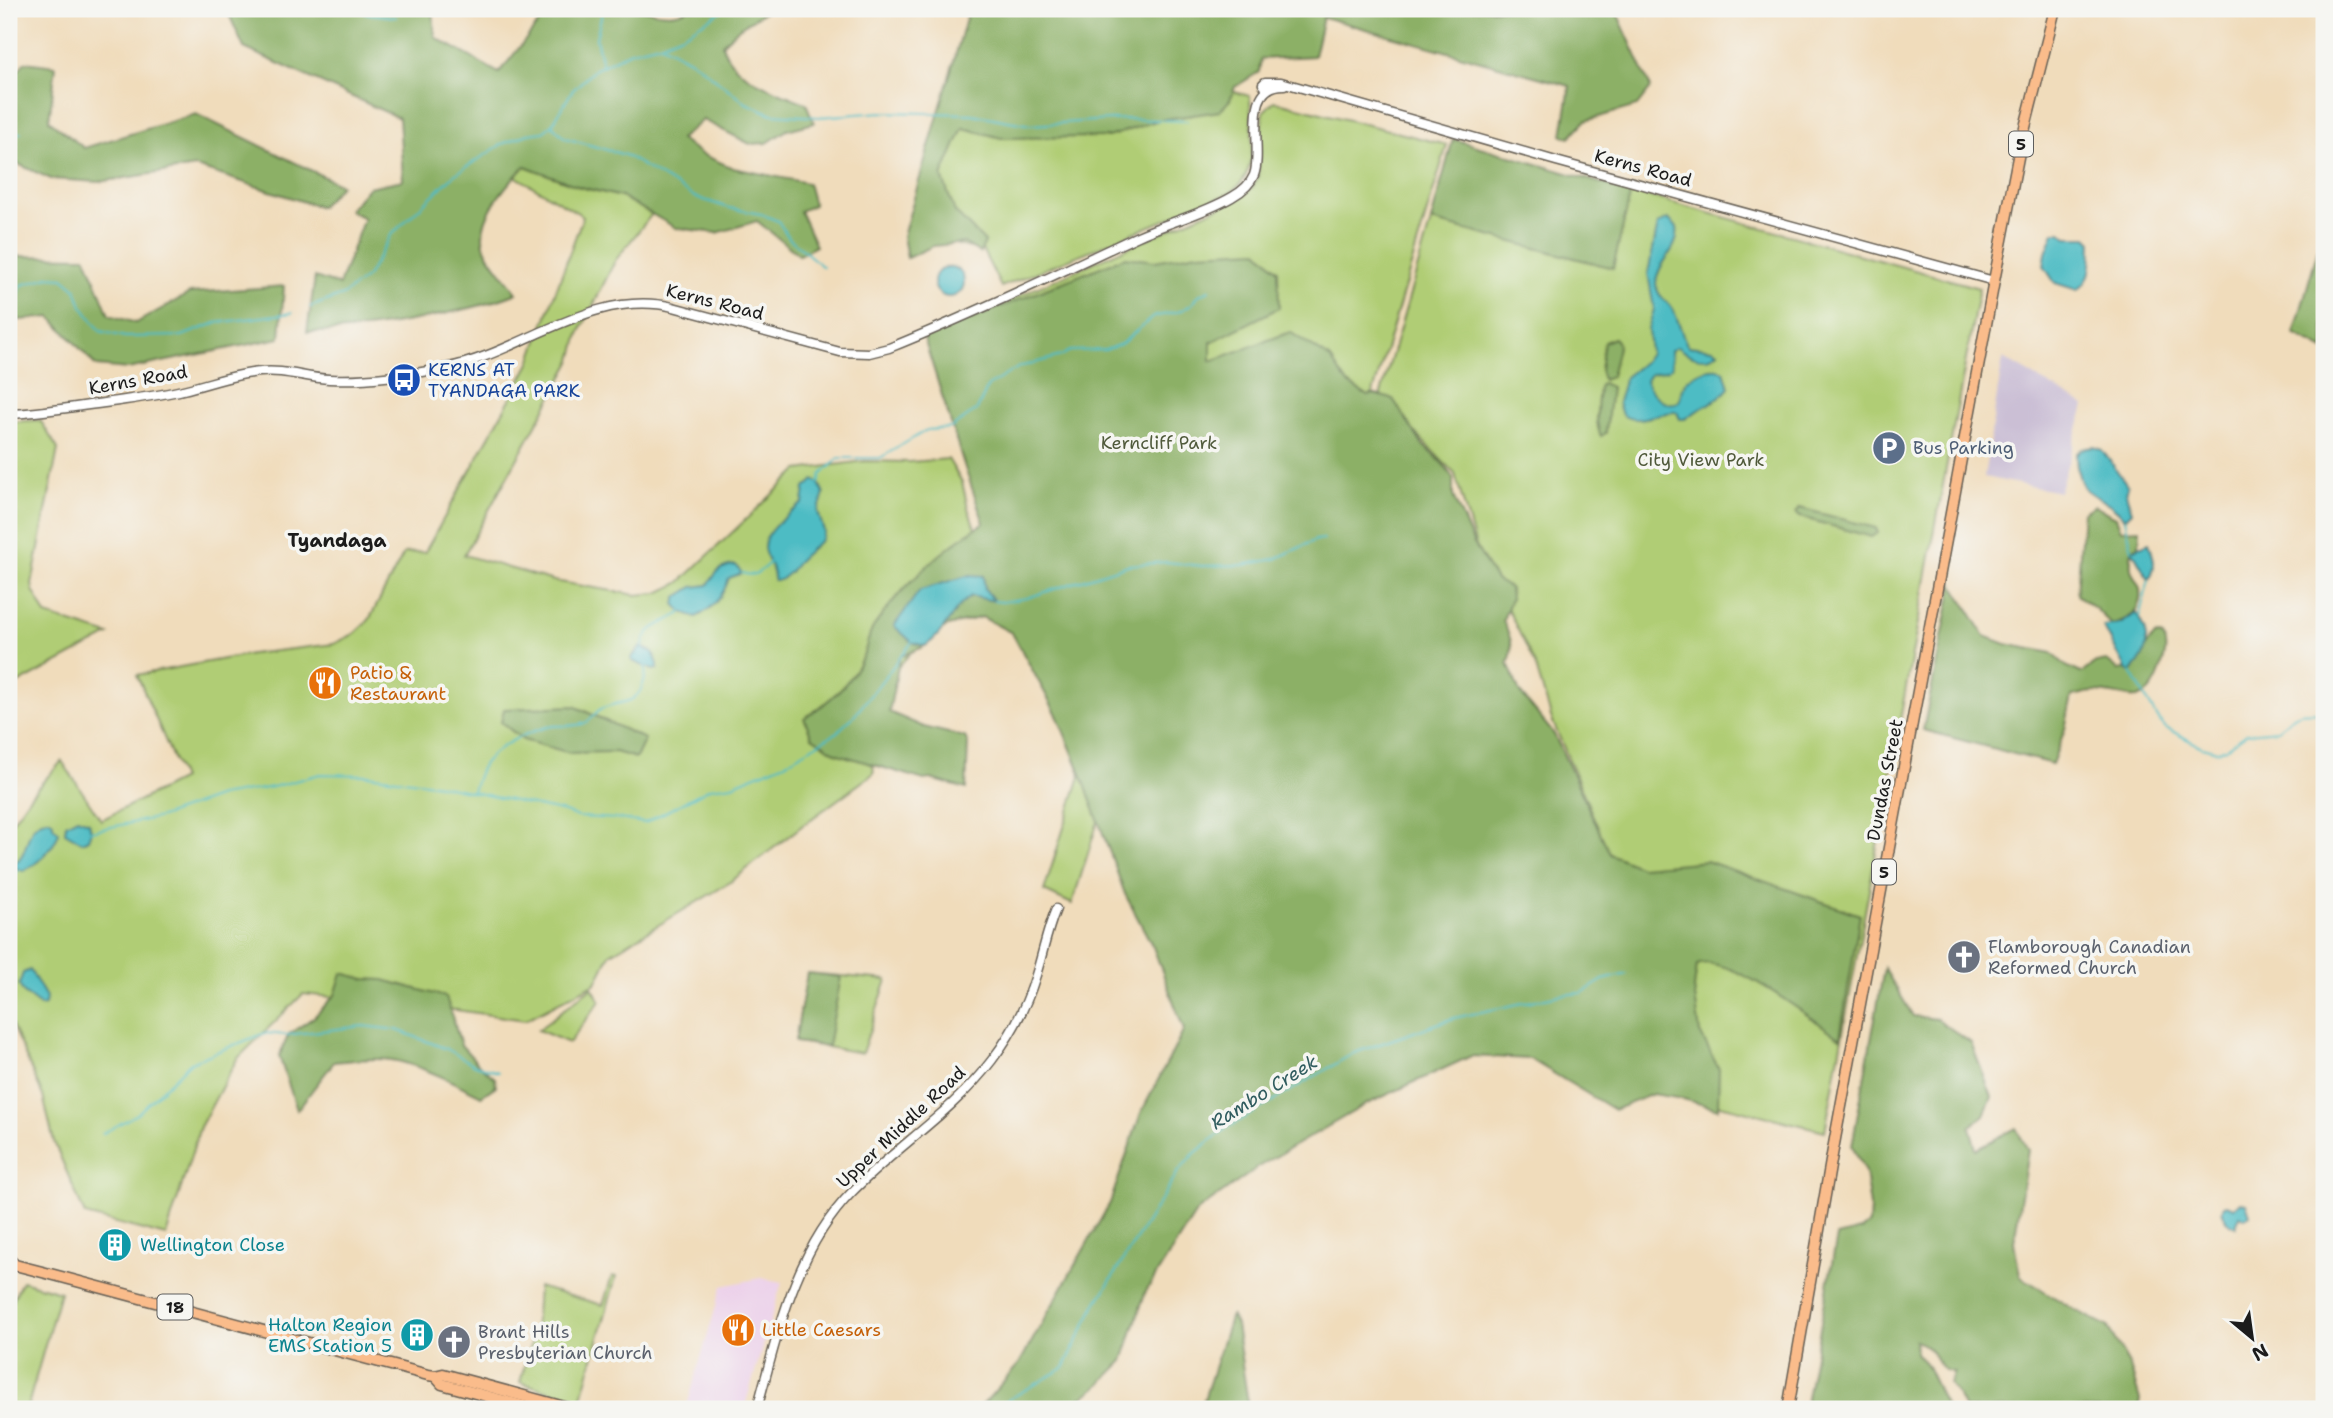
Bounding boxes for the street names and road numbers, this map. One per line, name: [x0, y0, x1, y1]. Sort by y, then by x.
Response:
road number: 5: [2009, 132, 2033, 156]
street label: Kerns Road: [1592, 143, 1694, 193]
street label: Kerns Road: [664, 278, 766, 326]
street label: Kerns Road: [87, 360, 189, 400]
street label: Dundas Street: [1861, 717, 1909, 843]
road number: 5: [1872, 860, 1896, 884]
street label: Upper Middle Road: [831, 1061, 971, 1193]
road number: 18: [158, 1294, 192, 1320]

